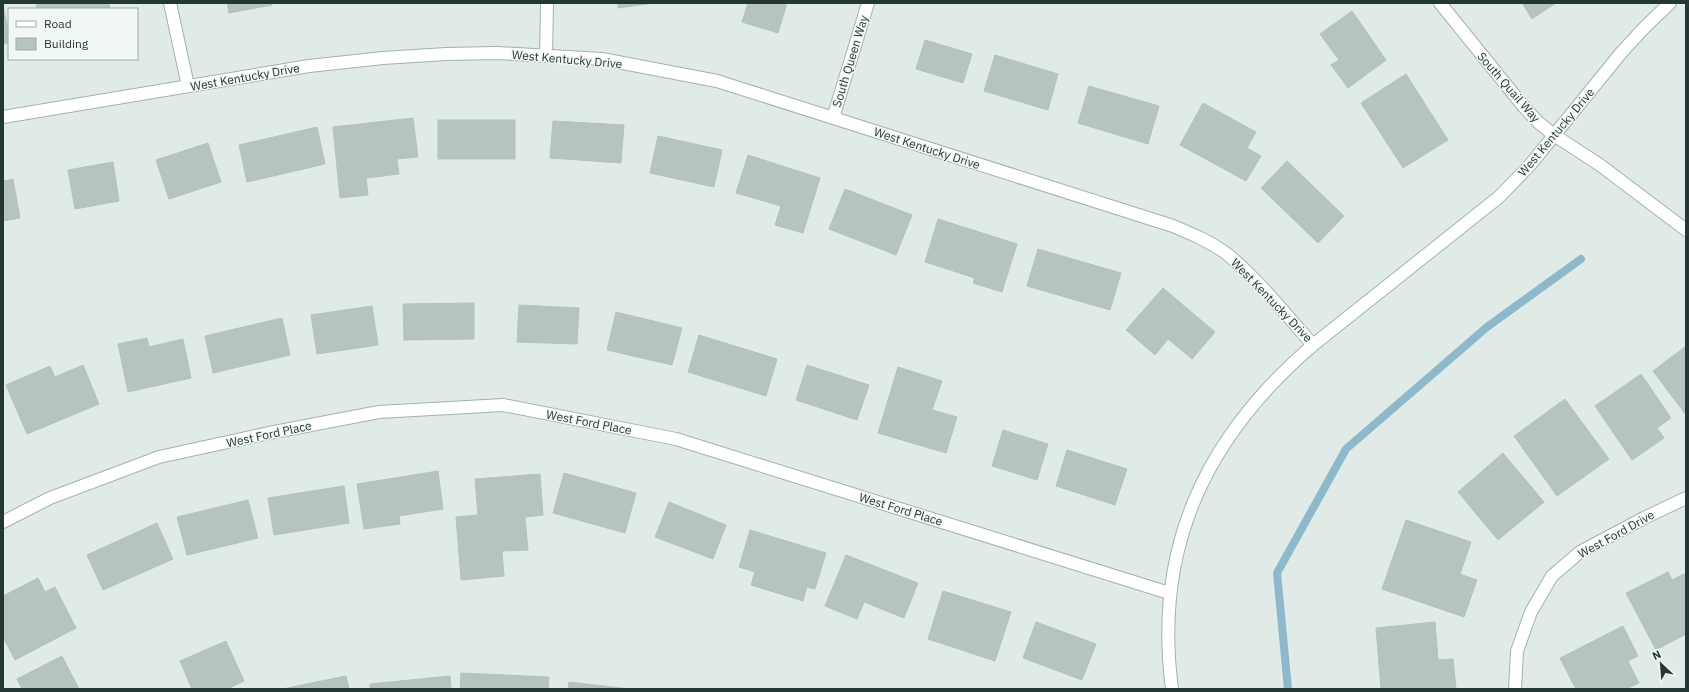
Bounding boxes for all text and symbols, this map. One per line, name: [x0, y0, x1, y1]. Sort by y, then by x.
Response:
legend: [8, 8, 138, 60]
street label: South Queen Way: [829, 13, 871, 109]
text: Road: [44, 16, 72, 31]
text: Building: [44, 36, 89, 51]
street label: West Kentucky Drive: [511, 47, 623, 71]
street label: South Quail Way: [1474, 49, 1544, 125]
street label: West Kentucky Drive: [189, 60, 301, 94]
street label: West Kentucky Drive: [1515, 84, 1598, 179]
street label: West Kentucky Drive: [872, 124, 982, 172]
street label: West Kentucky Drive: [1228, 255, 1316, 345]
street label: West Ford Place: [545, 406, 633, 438]
street label: West Ford Place: [225, 418, 313, 450]
street label: West Ford Place: [857, 489, 945, 529]
street label: West Ford Drive: [1575, 507, 1657, 561]
north arrow: [1641, 644, 1681, 684]
text: N: [1650, 647, 1663, 663]

